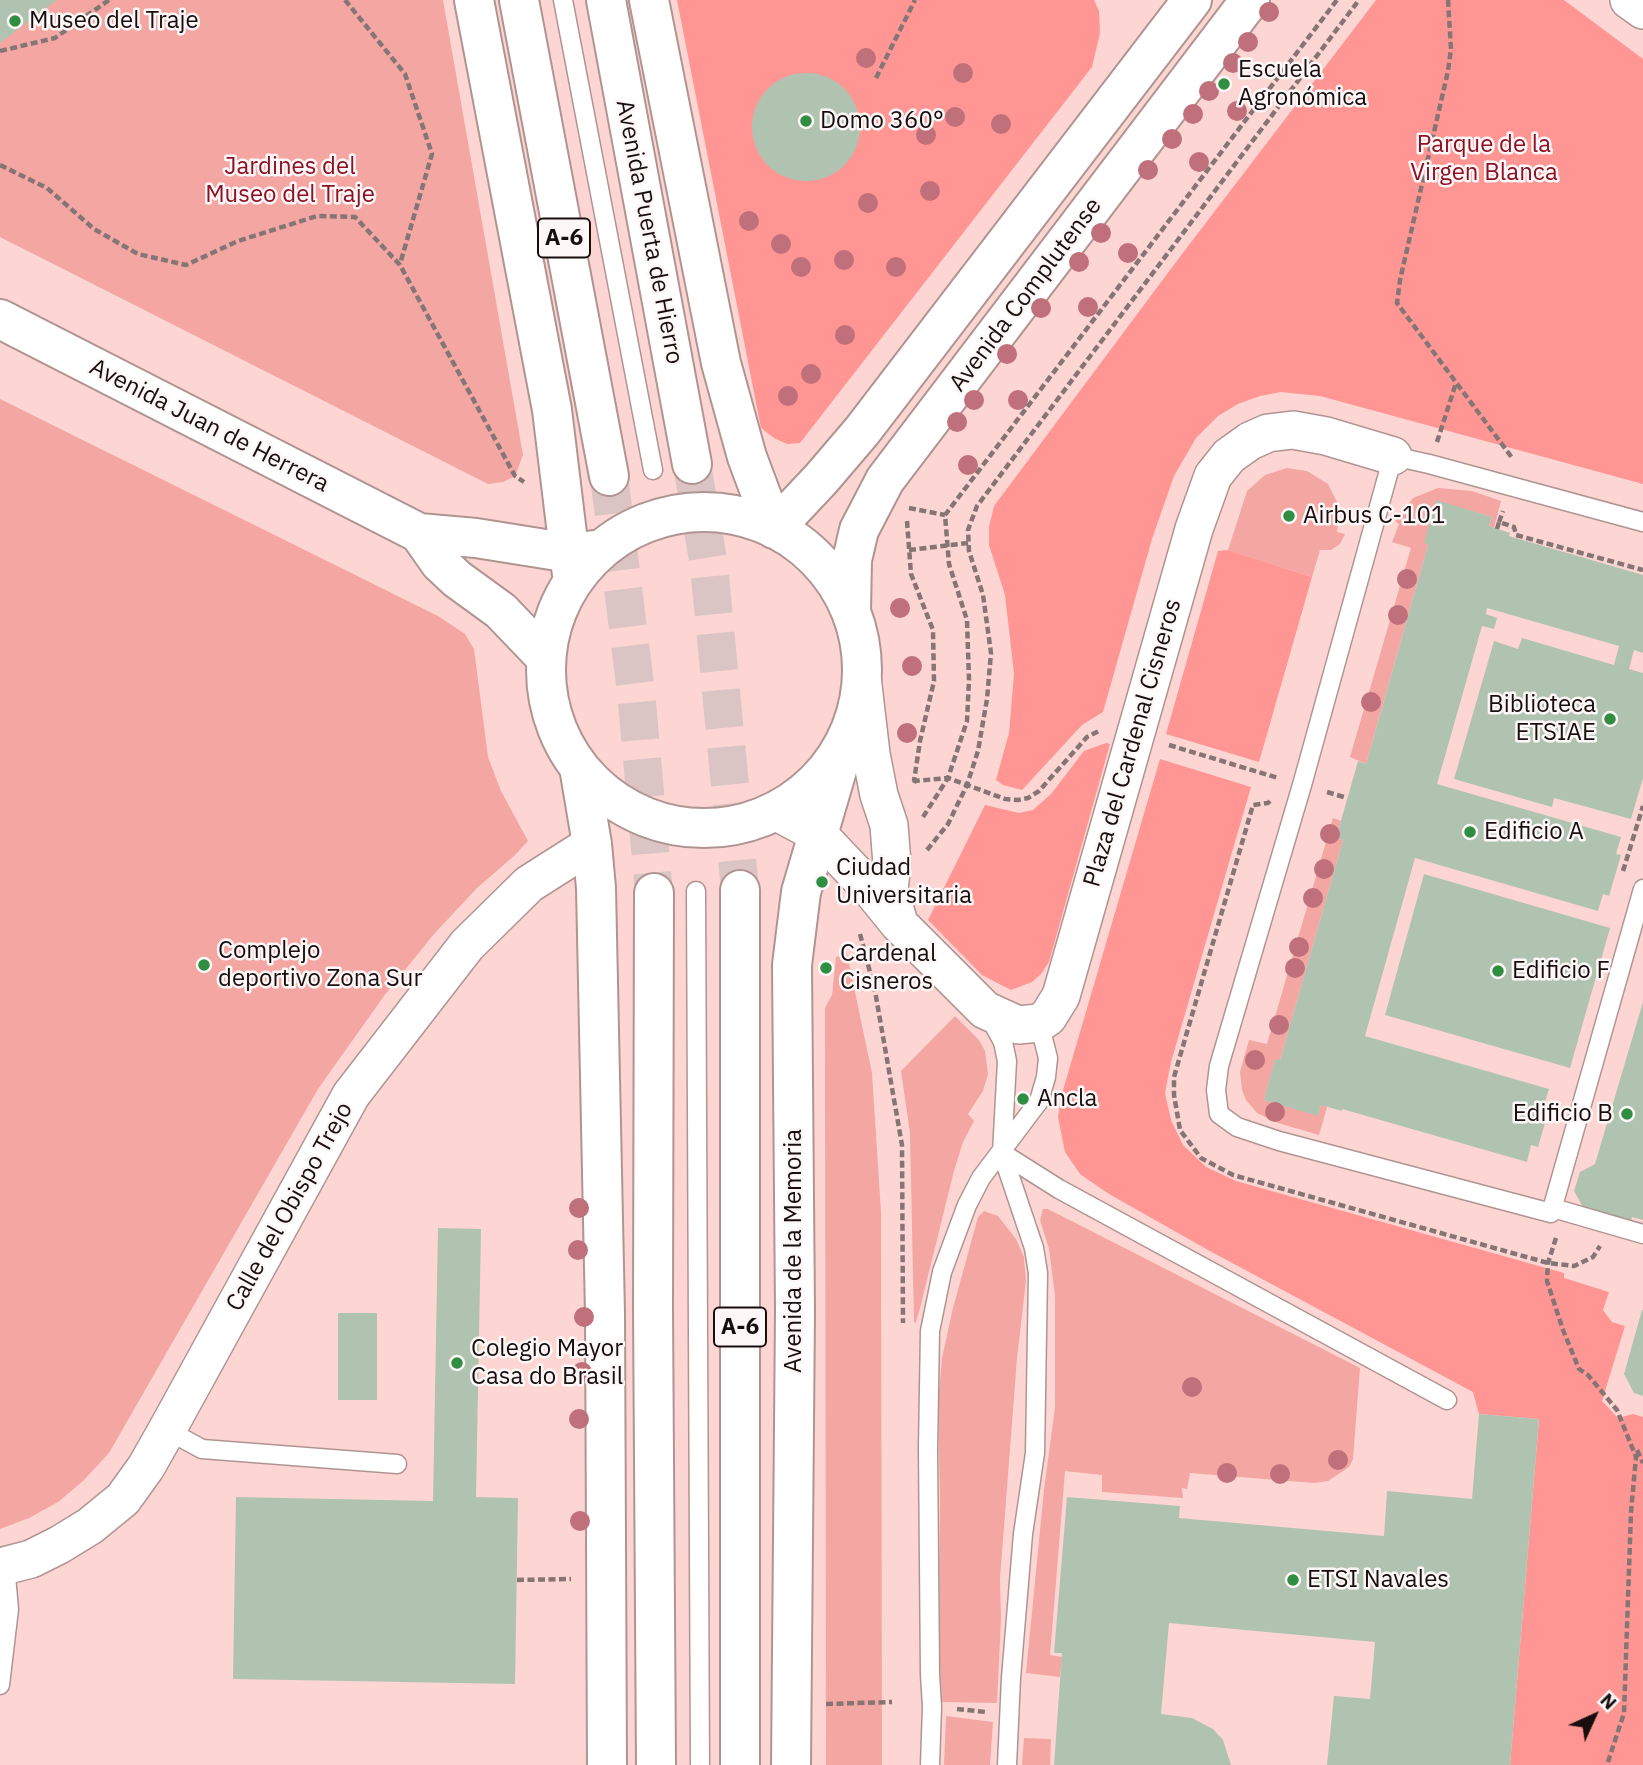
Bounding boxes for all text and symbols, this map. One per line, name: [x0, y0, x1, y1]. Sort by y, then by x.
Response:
place label: Museo del Traje: [29, 7, 199, 35]
marker: Museo del Traje: [7, 13, 23, 29]
place label: Escuela Agronómica: [1238, 56, 1367, 112]
marker: Escuela Agronómica: [1216, 76, 1232, 92]
street label: Avenida Puerta de Hierro: [609, 97, 689, 367]
place label: Domo 360°: [820, 107, 944, 135]
marker: Domo 360°: [798, 113, 814, 129]
park label: Parque de la Virgen Blanca: [1410, 131, 1558, 187]
park label: Jardines del Museo del Traje: [205, 153, 375, 209]
street label: Avenida Complutense: [944, 192, 1108, 398]
road number: A-6: [538, 218, 590, 258]
street label: Avenida Juan de Herrera: [84, 353, 334, 499]
place label: Airbus C-101: [1303, 502, 1445, 530]
marker: Airbus C-101: [1281, 508, 1297, 524]
street label: Plaza del Cardenal Cisneros: [1078, 596, 1188, 890]
place label: Biblioteca ETSIAE: [1488, 691, 1596, 747]
marker: Biblioteca ETSIAE: [1602, 711, 1618, 727]
place label: Edificio A: [1484, 818, 1584, 846]
marker: Edificio A: [1462, 824, 1478, 840]
place label: Ciudad Universitaria: [836, 854, 972, 910]
marker: Ciudad Universitaria: [814, 874, 830, 890]
place label: Complejo deportivo Zona Sur: [218, 937, 422, 993]
place label: Cardenal Cisneros: [840, 940, 936, 996]
marker: Complejo deportivo Zona Sur: [196, 957, 212, 973]
place label: Edificio F: [1512, 957, 1610, 985]
marker: Cardenal Cisneros: [818, 960, 834, 976]
marker: Edificio F: [1490, 963, 1506, 979]
place label: Ancla: [1037, 1085, 1097, 1113]
marker: Ancla: [1015, 1091, 1031, 1107]
street label: Calle del Obispo Trejo: [221, 1098, 359, 1316]
place label: Edificio B: [1513, 1100, 1613, 1128]
marker: Edificio B: [1619, 1106, 1635, 1122]
street label: Avenida de la Memoria: [780, 1129, 808, 1373]
road number: A-6: [714, 1308, 766, 1346]
place label: Colegio Mayor Casa do Brasil: [471, 1335, 623, 1391]
marker: Colegio Mayor Casa do Brasil: [449, 1355, 465, 1371]
place label: ETSI Navales: [1307, 1566, 1449, 1594]
marker: ETSI Navales: [1285, 1572, 1301, 1588]
north arrow: [1559, 1681, 1629, 1751]
text: N: [1595, 1688, 1622, 1714]

